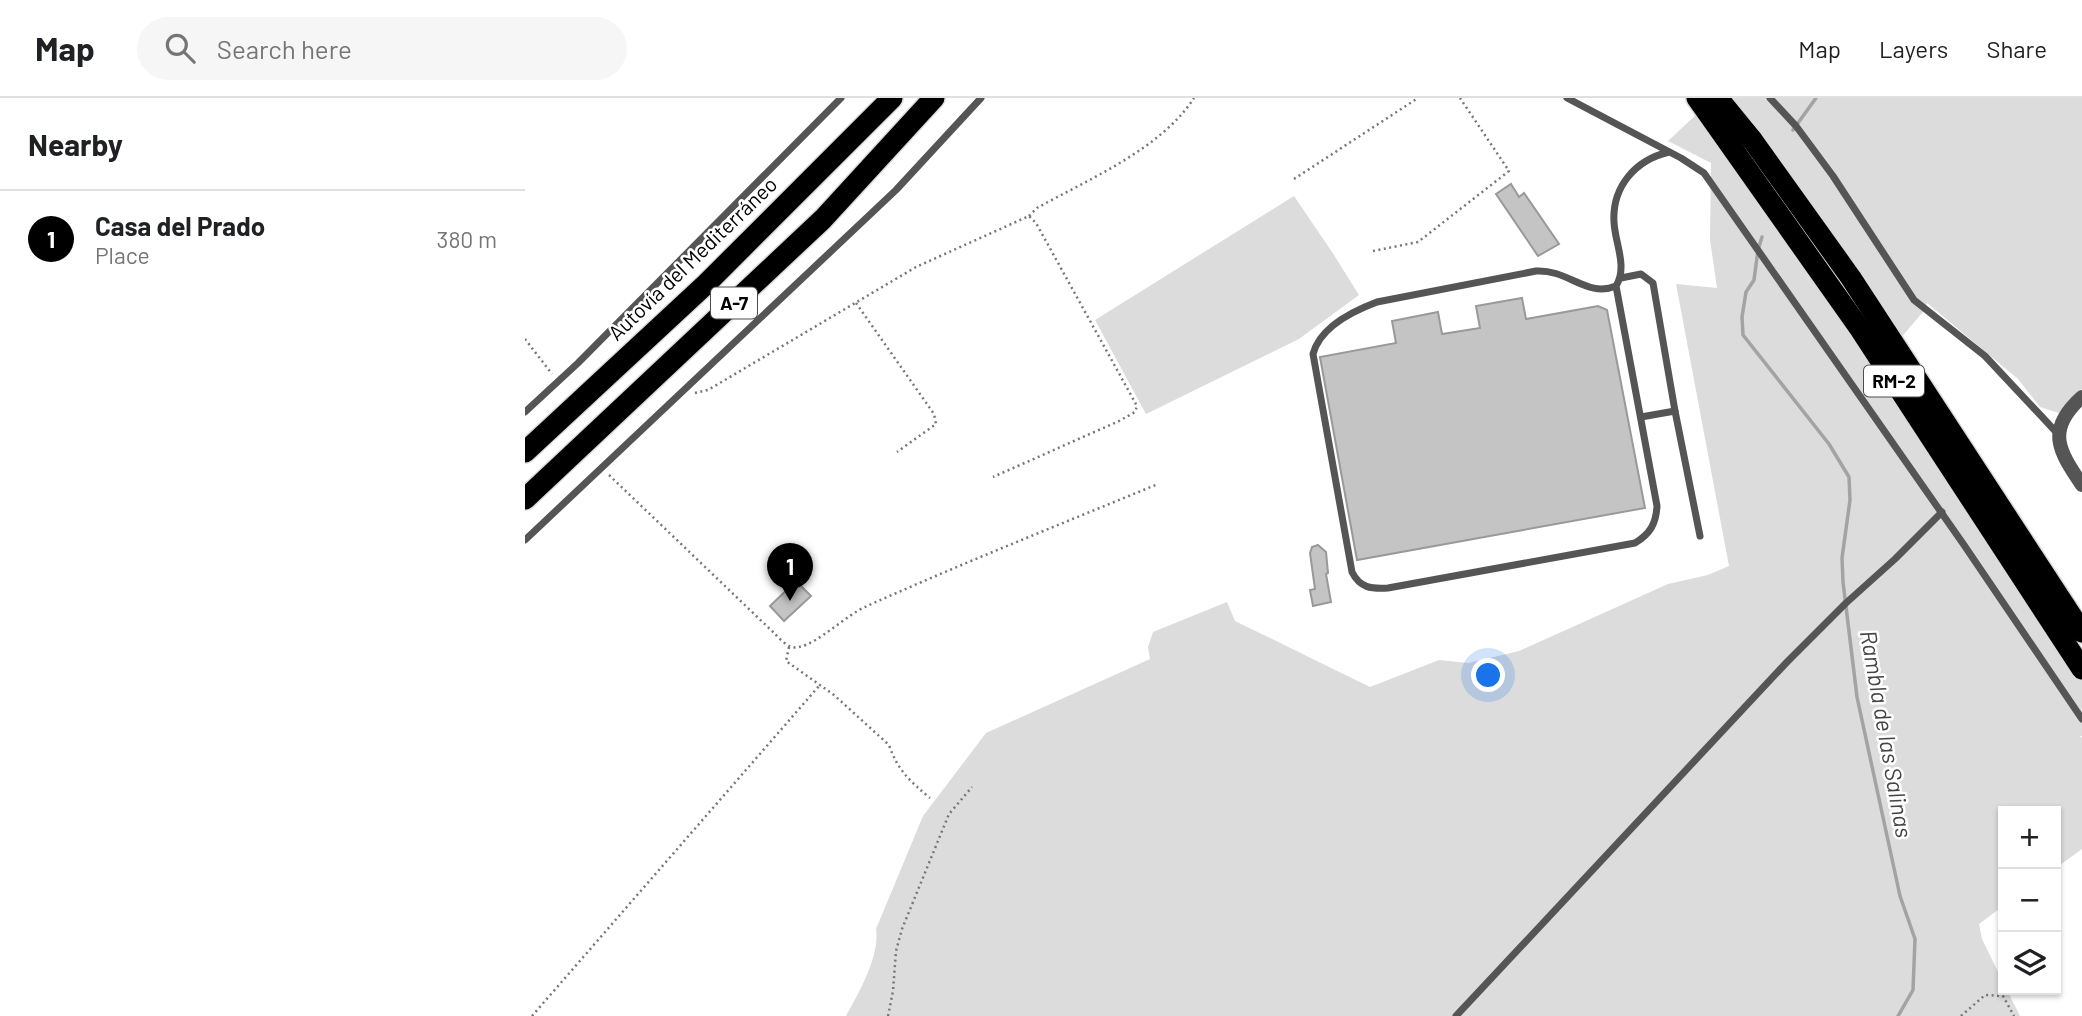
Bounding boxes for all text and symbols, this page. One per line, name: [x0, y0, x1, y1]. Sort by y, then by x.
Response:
search box: [137, 17, 627, 80]
text: Map: [35, 28, 95, 68]
icon: search: [161, 29, 199, 67]
text: Search here: [217, 33, 352, 64]
text: Map: [1798, 34, 1841, 63]
text: Layers: [1879, 34, 1948, 63]
text: Share: [1986, 34, 2047, 63]
text: Nearby: [28, 126, 123, 162]
street label: Autovía del Mediterráneo: [602, 171, 781, 345]
text: Casa del Prado: [95, 210, 265, 241]
text: 1: [47, 225, 55, 253]
text: 380 m: [437, 225, 497, 253]
text: Place: [95, 241, 150, 269]
road number: A-7: [711, 288, 757, 318]
road number: RM-2: [1864, 366, 1924, 396]
pin: 1: [767, 543, 813, 601]
water label: Rambla de las Salinas: [1855, 628, 1919, 840]
your location: [1471, 658, 1505, 692]
map controls: [1998, 806, 2061, 995]
button: +: [1998, 806, 2061, 869]
button: −: [1998, 869, 2061, 932]
button: layers: [1998, 932, 2061, 995]

